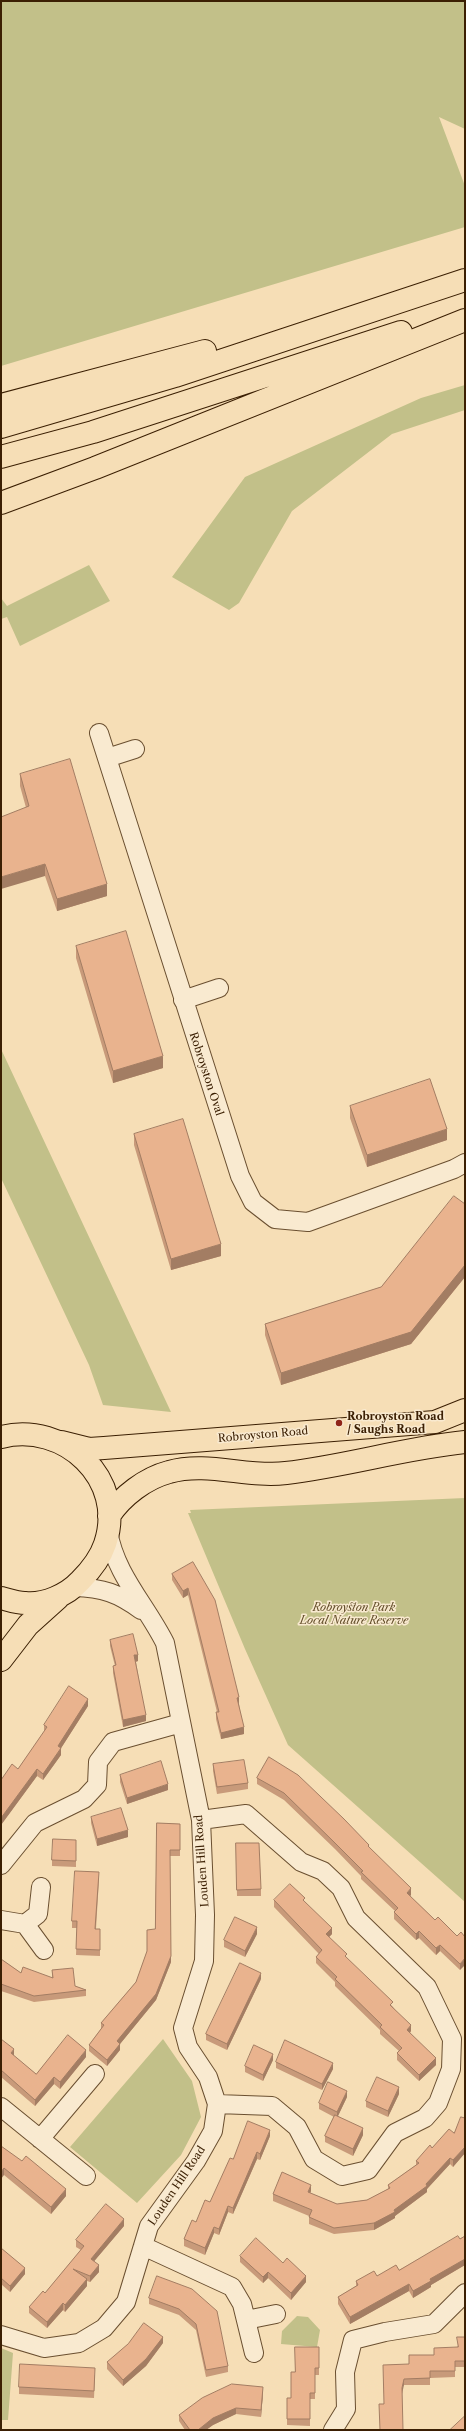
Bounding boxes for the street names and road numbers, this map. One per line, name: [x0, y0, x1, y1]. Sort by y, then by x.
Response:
street label: Robroyston Oval: [186, 1030, 226, 1118]
street label: Robroyston Road: [217, 1424, 309, 1446]
street label: Louden Hill Road: [192, 1814, 212, 1908]
street label: Louden Hill Road: [146, 2144, 208, 2228]

